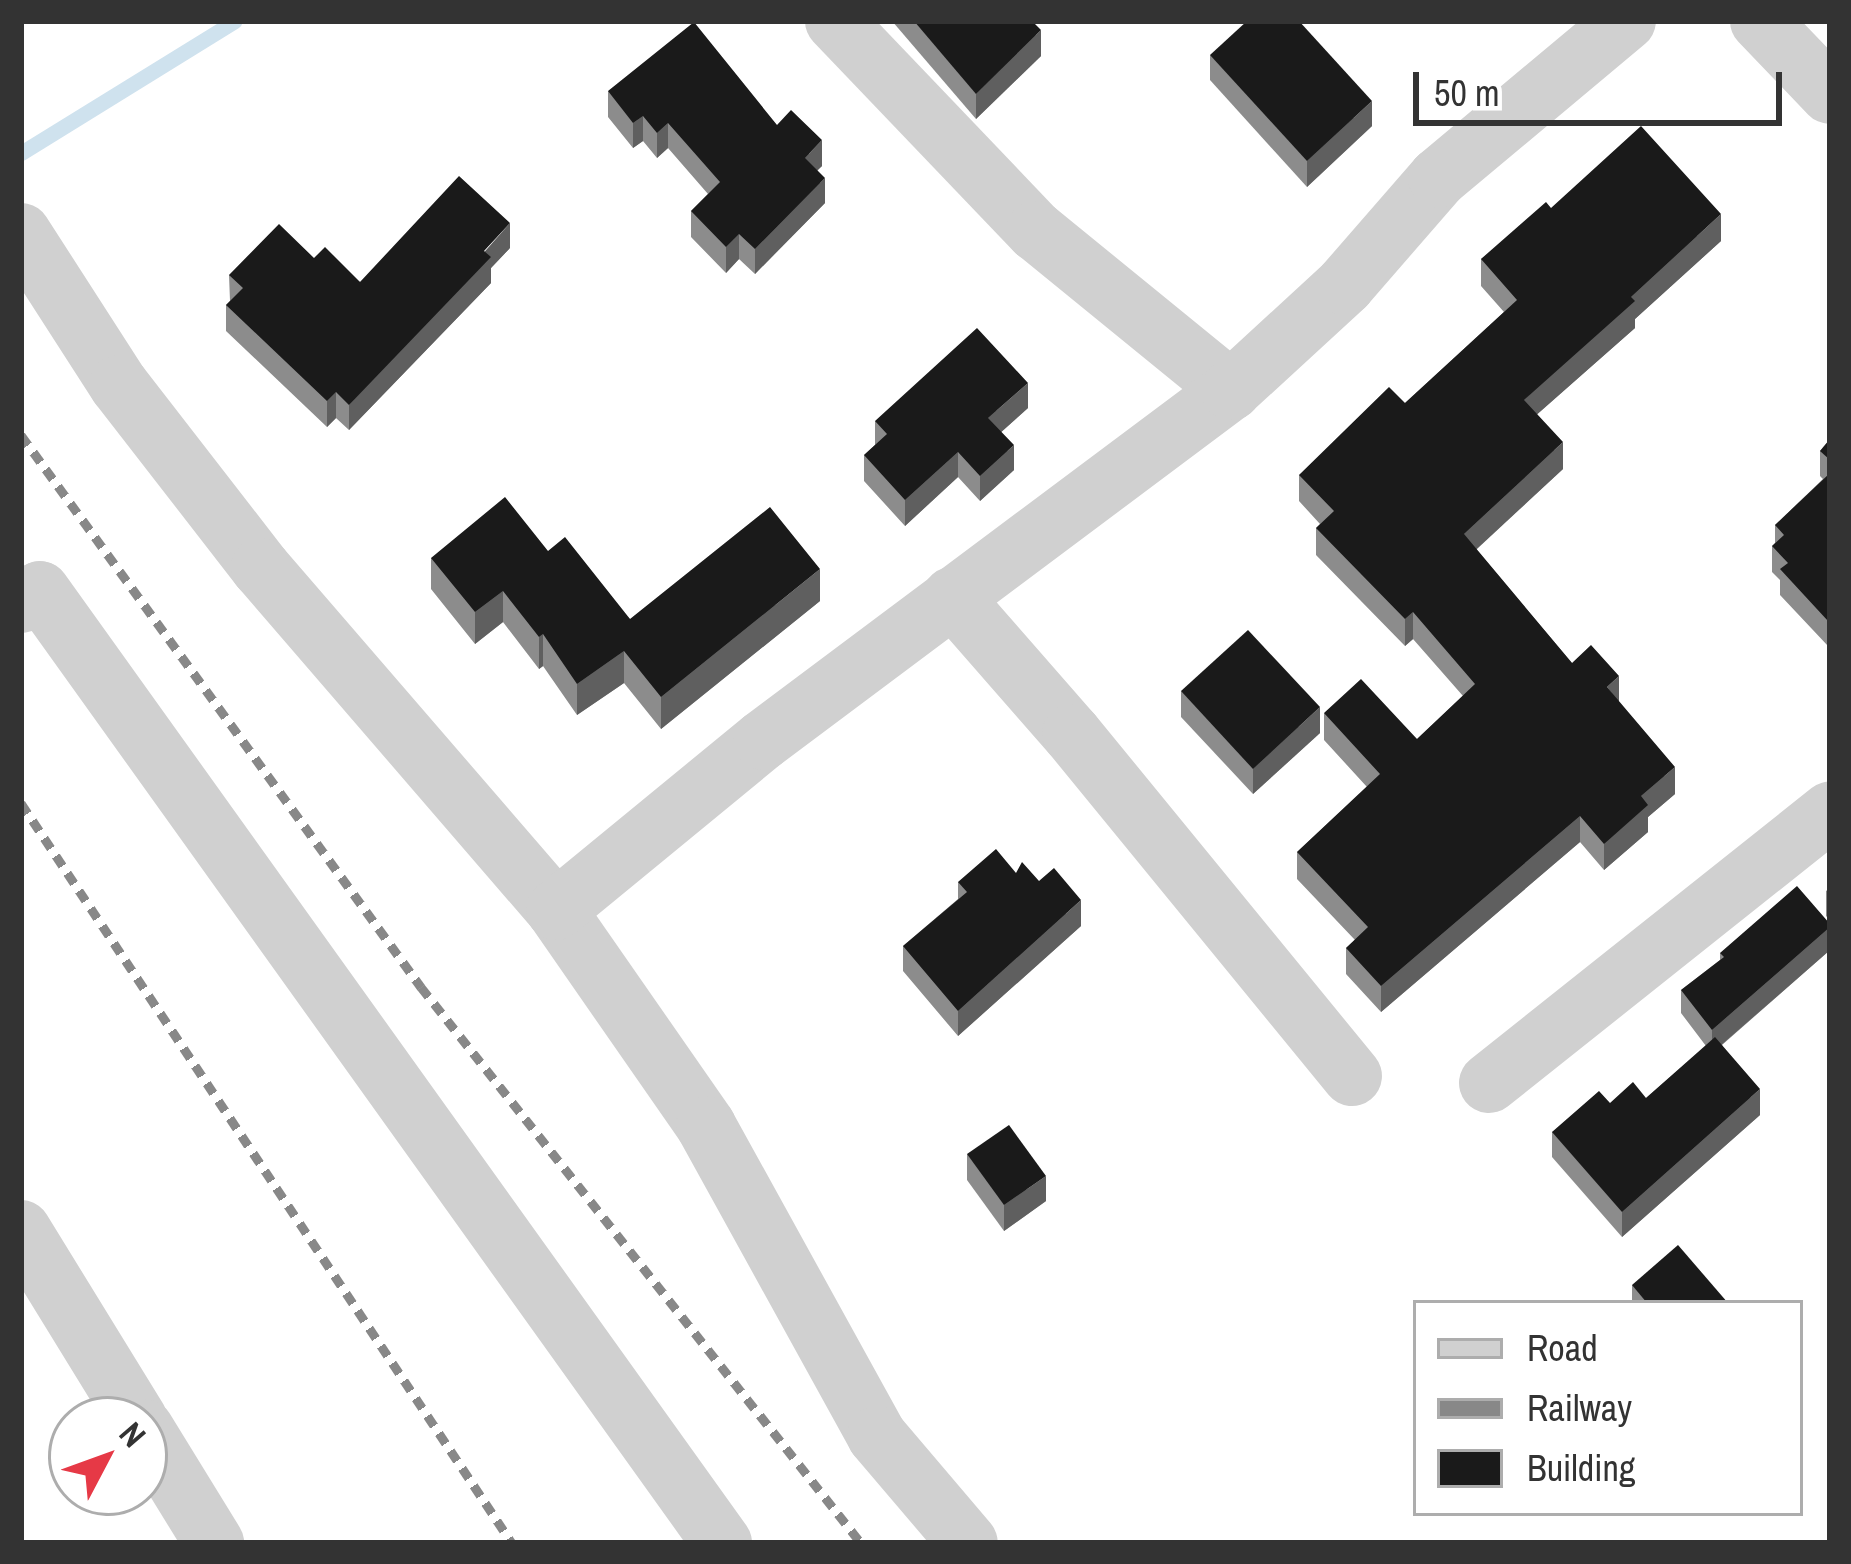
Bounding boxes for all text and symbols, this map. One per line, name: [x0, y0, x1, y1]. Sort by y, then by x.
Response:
scale bar: [1419, 48, 1788, 122]
text: 50 m: [1434, 69, 1500, 117]
legend: [1413, 1300, 1803, 1516]
text: Road: [1527, 1324, 1598, 1372]
text: Railway: [1527, 1384, 1632, 1432]
north arrow: [48, 1396, 168, 1516]
text: N: [110, 1413, 156, 1456]
text: Building: [1527, 1444, 1635, 1492]

